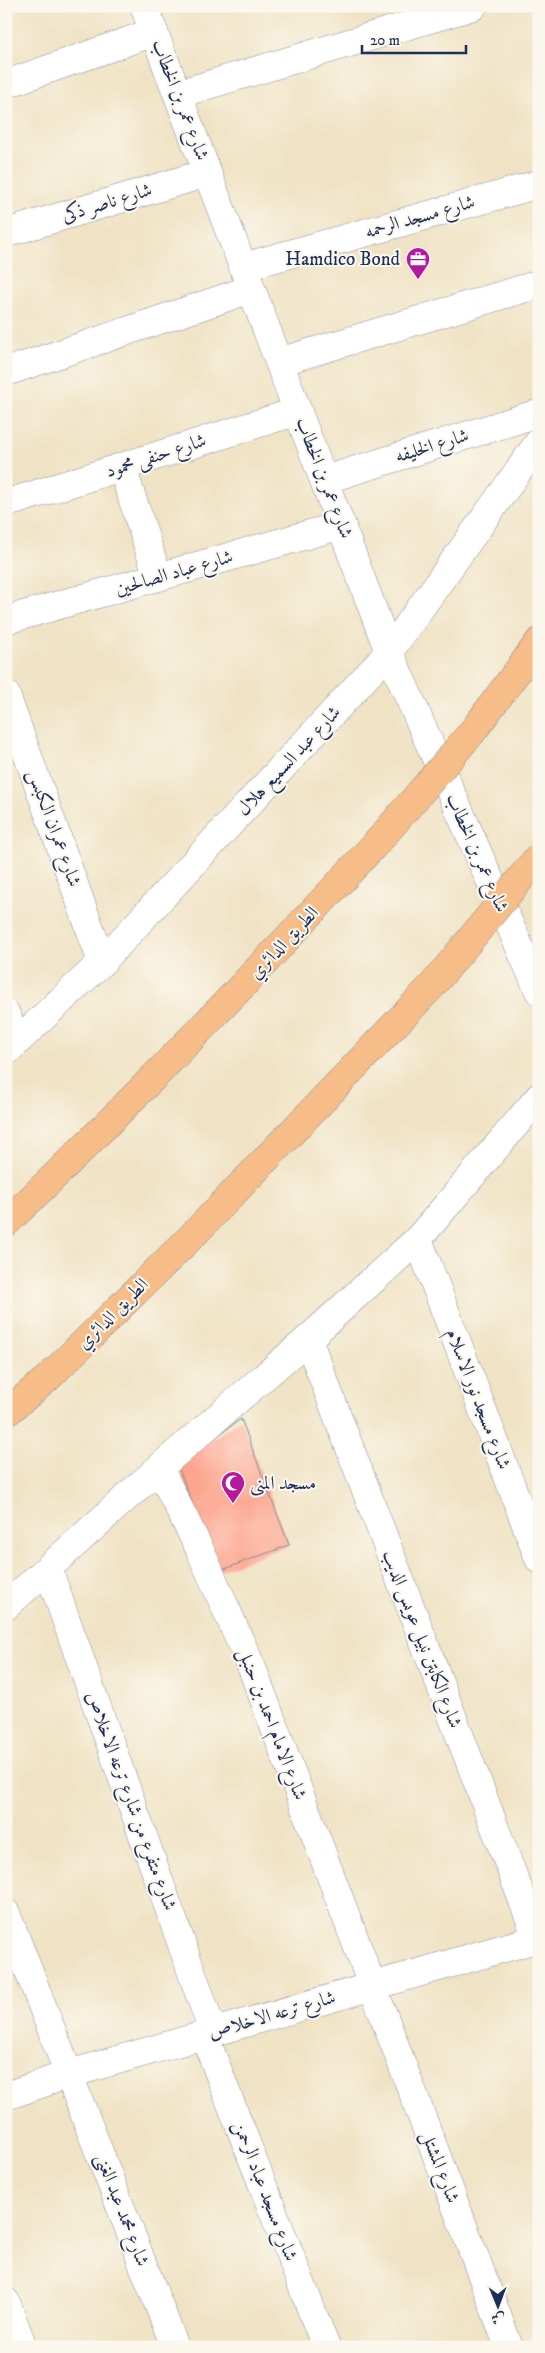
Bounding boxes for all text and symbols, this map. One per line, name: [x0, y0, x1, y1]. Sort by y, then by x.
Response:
scale bar: [362, 22, 466, 54]
text: 20 m: [370, 31, 400, 50]
street label: شارع عمر بن الخطاب: [144, 36, 214, 165]
street label: شارع ناصر ذكى: [59, 177, 156, 230]
street label: شارع مسجد الرحمه: [362, 190, 478, 247]
office icon: Hamdico Bond: [405, 246, 431, 280]
place label: Hamdico Bond: [285, 248, 401, 271]
street label: شارع عمر بن الخطاب: [288, 414, 358, 543]
street label: شارع الخليفه: [392, 424, 473, 471]
street label: شارع حنفى محمود: [103, 429, 210, 486]
street label: شارع عباد الصالحين: [112, 545, 236, 604]
street label: شارع عبد السميع هلال: [232, 701, 350, 824]
street label: شارع عمران الكبس: [19, 766, 86, 891]
street label: شارع عمر بن الخطاب: [438, 790, 514, 917]
street label: الطريق الدائري: [244, 902, 326, 986]
street label: الطريق الدائري: [72, 1273, 156, 1357]
street label: شارع مسجد نور الاسلام: [437, 1325, 515, 1474]
mosque icon: مسجد المنى: [220, 1470, 246, 1504]
place label: مسجد المنى: [250, 1472, 316, 1496]
street label: شارع الكابتن نبيل عويس الديب: [375, 1547, 467, 1732]
street label: شارع الامام احمد بن حنبل: [229, 1645, 312, 1805]
street label: شارع متفرع من شارع ترعه الاخلاص: [78, 1688, 181, 1915]
street label: شارع ترعه الاخلاص: [206, 1986, 339, 2047]
street label: شارع مسجد عباد الرحمن: [225, 2118, 302, 2265]
street label: شارع المشتل: [413, 2128, 464, 2207]
street label: شارع محمد عبد الغنى: [87, 2150, 154, 2271]
north arrow: [472, 2280, 522, 2330]
text: ش: [491, 2309, 505, 2327]

